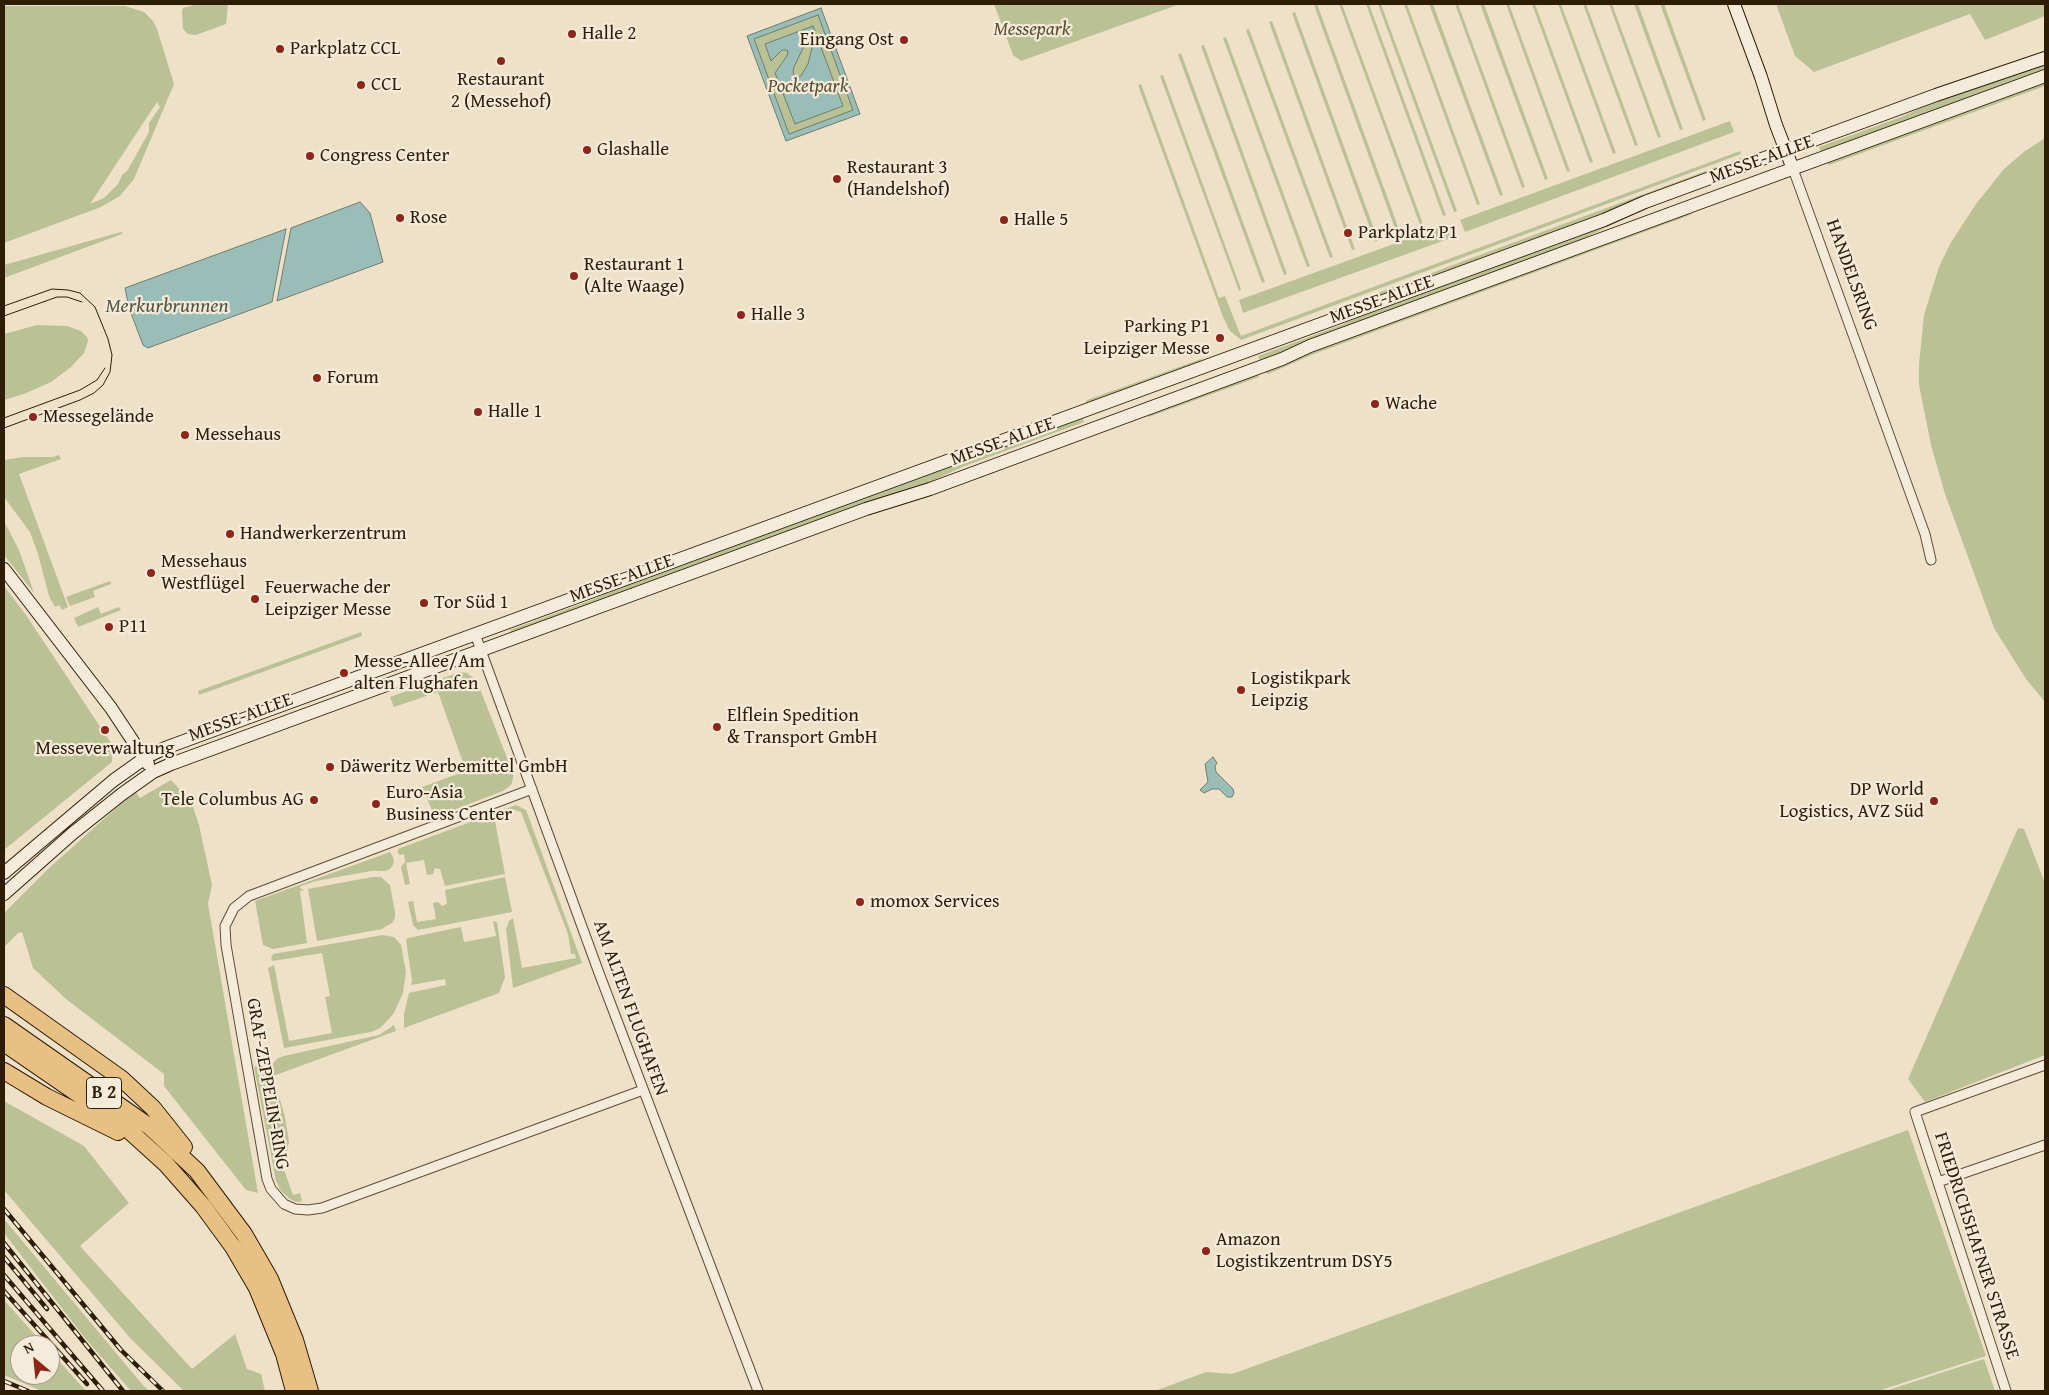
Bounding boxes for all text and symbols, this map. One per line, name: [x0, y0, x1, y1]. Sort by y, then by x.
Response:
park label: Messepark: [994, 19, 1070, 41]
place label: Halle 2: [582, 23, 637, 45]
marker: Halle 2: [566, 28, 578, 40]
place label: Eingang Ost: [800, 29, 894, 51]
marker: Eingang Ost: [898, 34, 910, 46]
place label: Parkplatz CCL: [290, 38, 400, 60]
marker: Parkplatz CCL: [274, 43, 286, 55]
marker: Restaurant 2 (Messehof): [495, 55, 507, 67]
place label: Restaurant 2 (Messehof): [451, 69, 551, 113]
place label: CCL: [371, 74, 401, 96]
park label: Pocketpark: [768, 76, 848, 98]
marker: CCL: [355, 79, 367, 91]
street label: MESSE-ALLEE: [1707, 131, 1817, 189]
place label: Glashalle: [597, 139, 669, 161]
marker: Glashalle: [581, 144, 593, 156]
place label: Congress Center: [320, 145, 449, 167]
marker: Congress Center: [304, 150, 316, 162]
place label: Restaurant 3 (Handelshof): [847, 157, 950, 201]
marker: Restaurant 3 (Handelshof): [831, 173, 843, 185]
place label: Rose: [410, 207, 447, 229]
place label: Halle 5: [1014, 209, 1069, 231]
marker: Rose: [394, 212, 406, 224]
marker: Halle 5: [998, 214, 1010, 226]
street label: HANDELSRING: [1820, 216, 1882, 334]
place label: Parkplatz P1: [1358, 222, 1458, 244]
marker: Parkplatz P1: [1342, 227, 1354, 239]
place label: Restaurant 1 (Alte Waage): [584, 254, 685, 298]
marker: Restaurant 1 (Alte Waage): [568, 270, 580, 282]
street label: MESSE-ALLEE: [1327, 271, 1437, 329]
water label: Merkurbrunnen: [106, 295, 228, 319]
place label: Halle 3: [751, 304, 806, 326]
marker: Halle 3: [735, 309, 747, 321]
place label: Parking P1 Leipziger Messe: [1084, 316, 1210, 360]
marker: Parking P1 Leipziger Messe: [1214, 332, 1226, 344]
place label: Forum: [327, 367, 379, 389]
marker: Forum: [311, 372, 323, 384]
place label: Wache: [1385, 393, 1437, 415]
marker: Wache: [1369, 398, 1381, 410]
place label: Halle 1: [488, 401, 543, 423]
place label: Messegelände: [43, 406, 154, 428]
marker: Halle 1: [472, 406, 484, 418]
marker: Messegelände: [27, 411, 39, 423]
street label: MESSE-ALLEE: [948, 413, 1058, 471]
place label: Messehaus: [195, 424, 281, 446]
marker: Messehaus: [179, 429, 191, 441]
place label: Handwerkerzentrum: [240, 523, 407, 545]
marker: Handwerkerzentrum: [224, 528, 236, 540]
street label: MESSE-ALLEE: [567, 550, 677, 608]
place label: Messehaus Westflügel: [161, 551, 247, 595]
marker: Messehaus Westflügel: [145, 567, 157, 579]
place label: Feuerwache der Leipziger Messe: [265, 577, 391, 621]
place label: Tor Süd 1: [434, 592, 509, 614]
marker: Feuerwache der Leipziger Messe: [249, 593, 261, 605]
marker: Tor Süd 1: [418, 597, 430, 609]
place label: P11: [119, 616, 148, 638]
marker: P11: [103, 621, 115, 633]
place label: Messe-Allee/Am alten Flughafen: [354, 651, 485, 695]
marker: Messe-Allee/Am alten Flughafen: [338, 667, 350, 679]
place label: Logistikpark Leipzig: [1251, 668, 1351, 712]
marker: Logistikpark Leipzig: [1235, 684, 1247, 696]
street label: MESSE-ALLEE: [186, 689, 296, 747]
place label: Elflein Spedition & Transport GmbH: [727, 705, 877, 749]
marker: Elflein Spedition & Transport GmbH: [711, 721, 723, 733]
marker: Messeverwaltung: [99, 724, 111, 736]
place label: Messeverwaltung: [36, 738, 174, 760]
place label: Däweritz Werbemittel GmbH: [340, 756, 568, 778]
marker: Däweritz Werbemittel GmbH: [324, 761, 336, 773]
place label: DP World Logistics, AVZ Süd: [1779, 779, 1924, 823]
place label: Euro-Asia Business Center: [386, 782, 512, 826]
place label: Tele Columbus AG: [161, 789, 304, 811]
marker: Tele Columbus AG: [308, 794, 320, 806]
marker: DP World Logistics, AVZ Süd: [1928, 795, 1940, 807]
marker: Euro-Asia Business Center: [370, 798, 382, 810]
place label: momox Services: [870, 891, 1000, 913]
marker: momox Services: [854, 896, 866, 908]
street label: AM ALTEN FLUGHAFEN: [588, 917, 672, 1099]
street label: GRAF-ZEPPELIN-RING: [241, 997, 293, 1171]
road number: B 2: [86, 1078, 122, 1108]
street label: FRIEDRICHSHAFNER STRASSE: [1928, 1130, 2024, 1362]
place label: Amazon Logistikzentrum DSY5: [1216, 1229, 1393, 1273]
marker: Amazon Logistikzentrum DSY5: [1200, 1245, 1212, 1257]
north arrow: [10, 1335, 60, 1385]
text: N: [20, 1337, 37, 1359]

